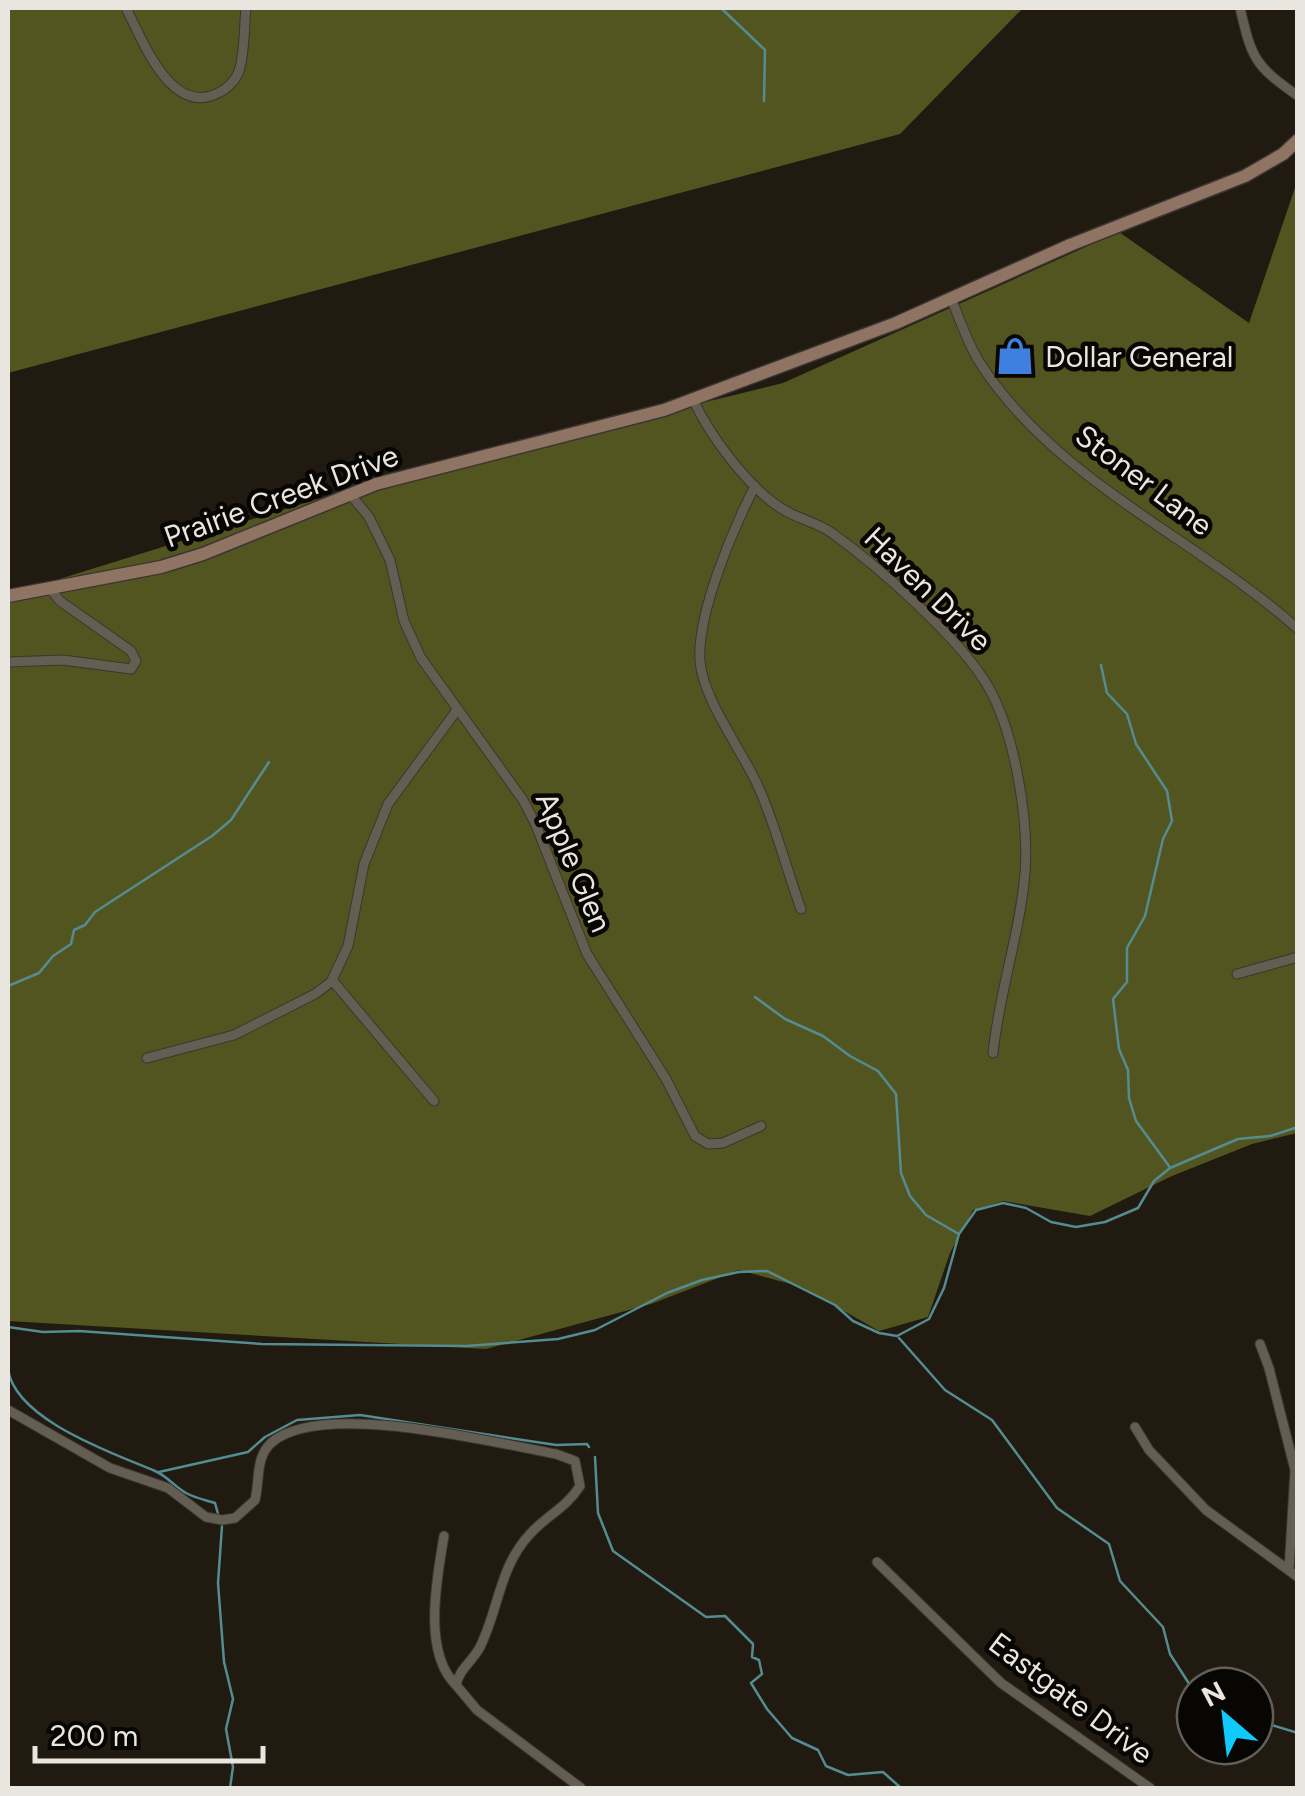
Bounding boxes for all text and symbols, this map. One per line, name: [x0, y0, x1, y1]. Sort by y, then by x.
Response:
shop icon: Dollar General: [994, 335, 1036, 377]
place label: Dollar General: [1045, 338, 1233, 375]
street label: Stoner Lane: [1068, 417, 1220, 543]
street label: Prairie Creek Drive: [159, 436, 403, 556]
street label: Haven Drive: [857, 519, 999, 659]
street label: Apple Glen: [528, 786, 620, 938]
street label: Eastgate Drive: [982, 1624, 1160, 1772]
north arrow: [1175, 1666, 1275, 1766]
text: N: [1196, 1674, 1231, 1714]
scale bar: [35, 1701, 262, 1763]
text: 200 m: [50, 1717, 138, 1754]

